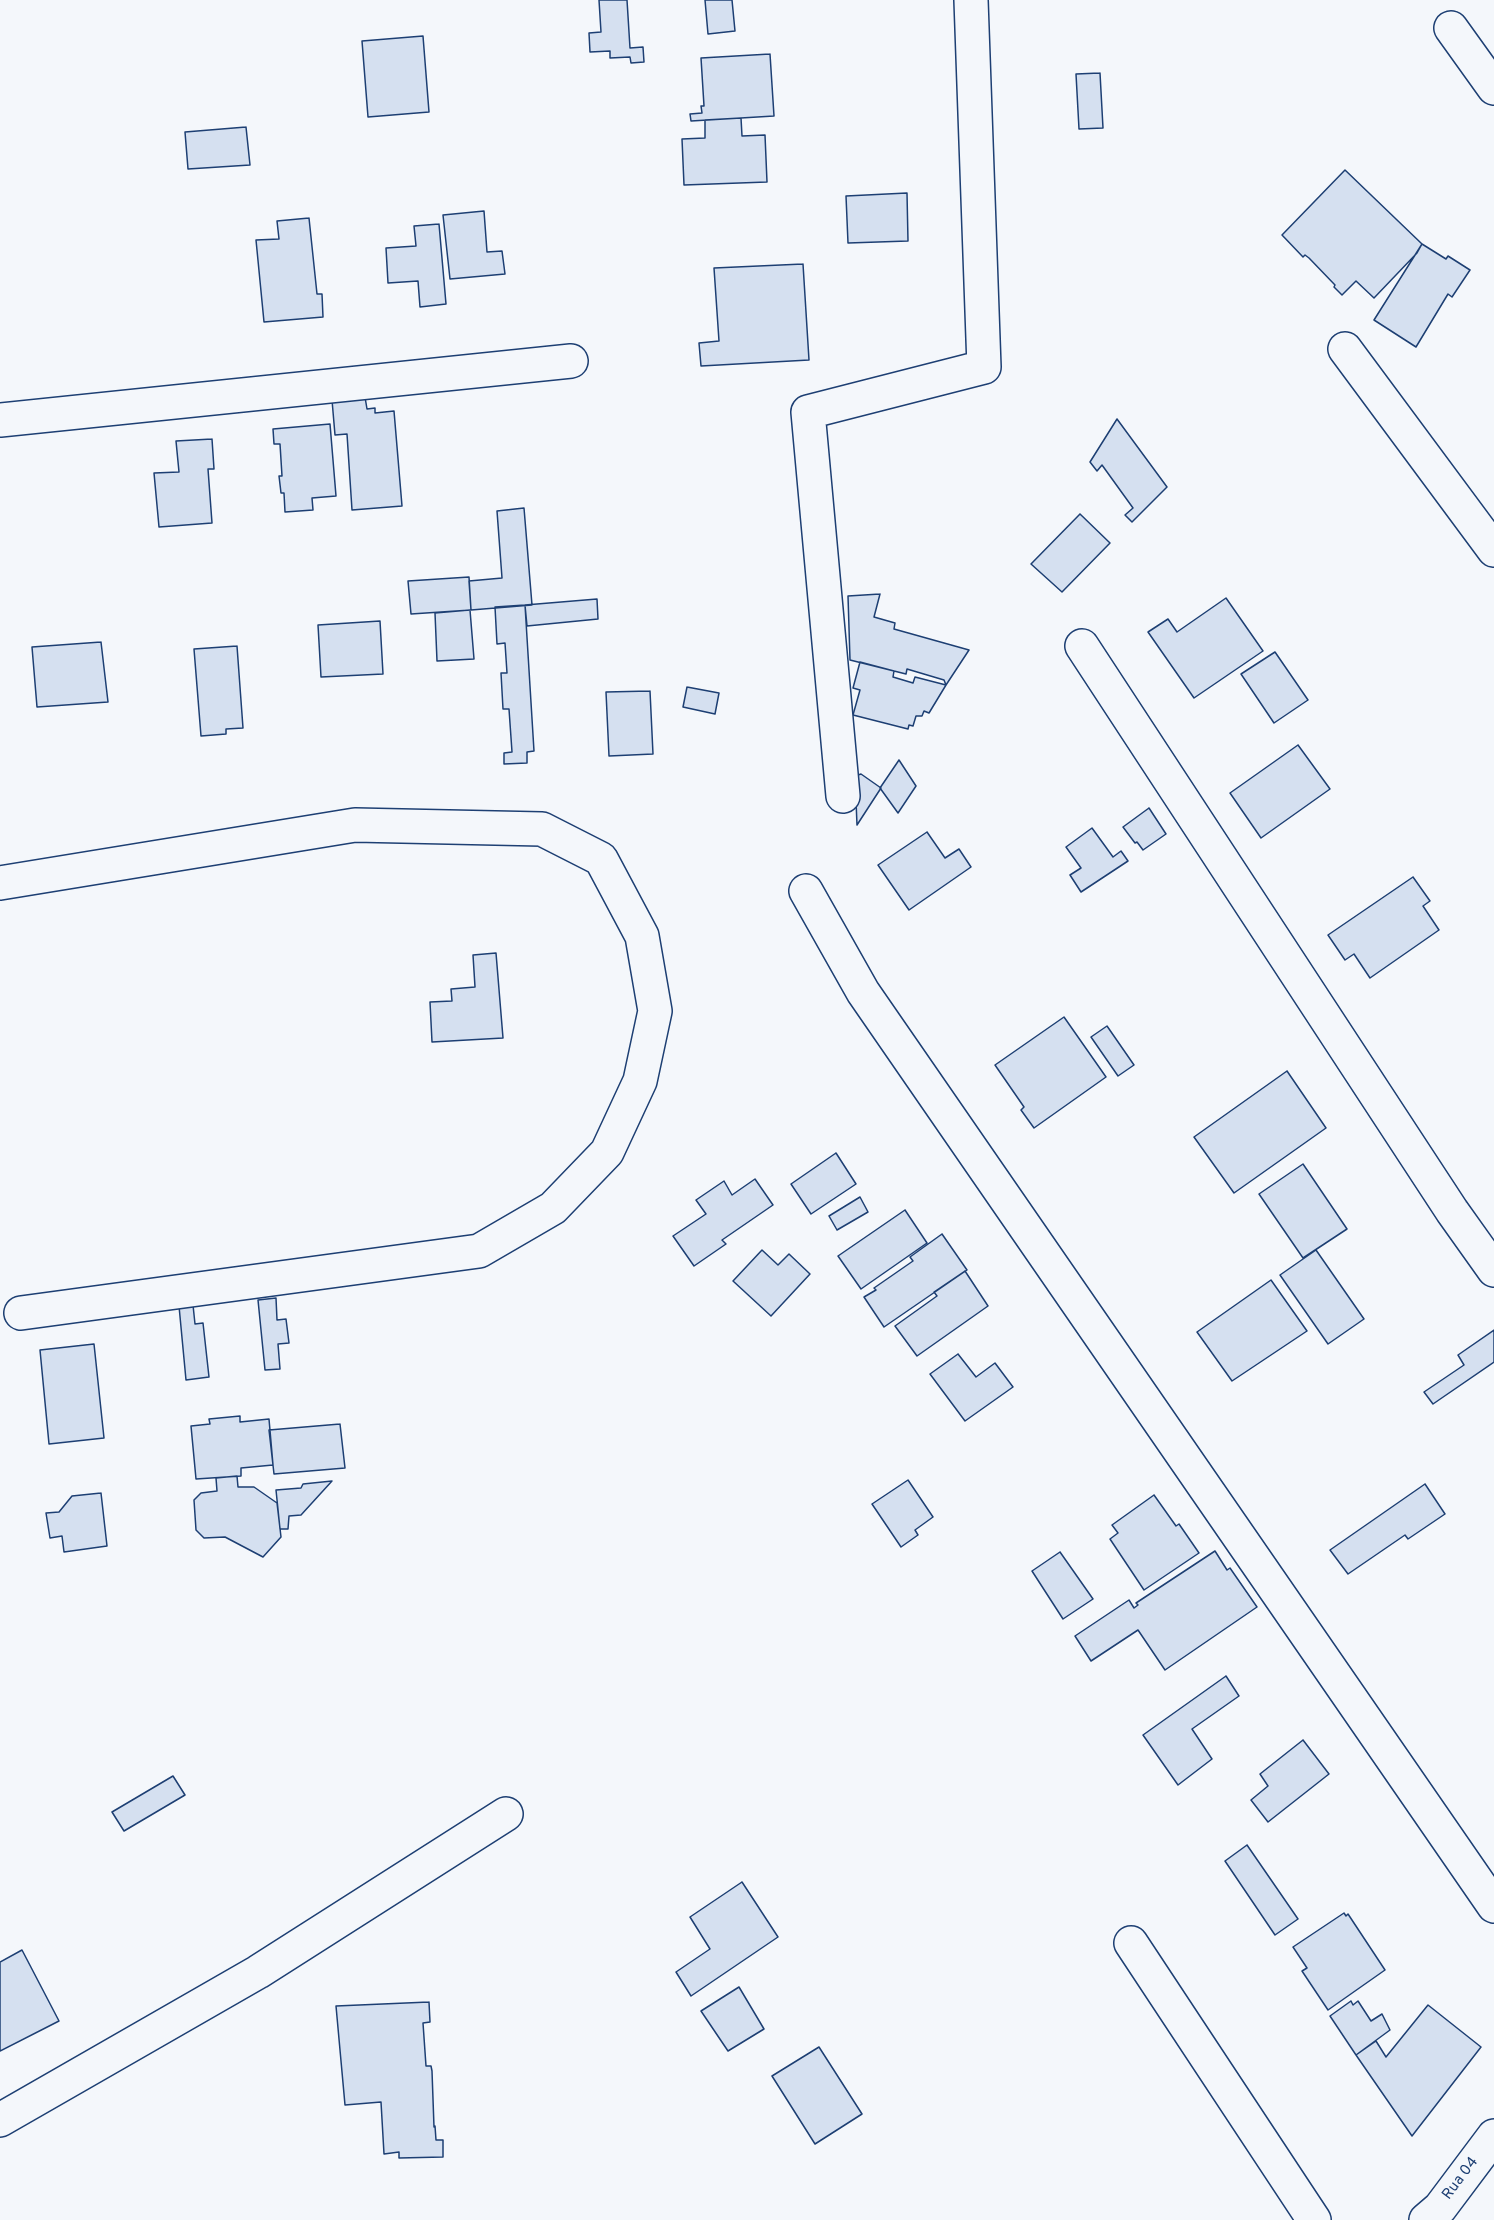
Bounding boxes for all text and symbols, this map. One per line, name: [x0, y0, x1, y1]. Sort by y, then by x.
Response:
street label: Rua 04: [1439, 2154, 1483, 2204]

